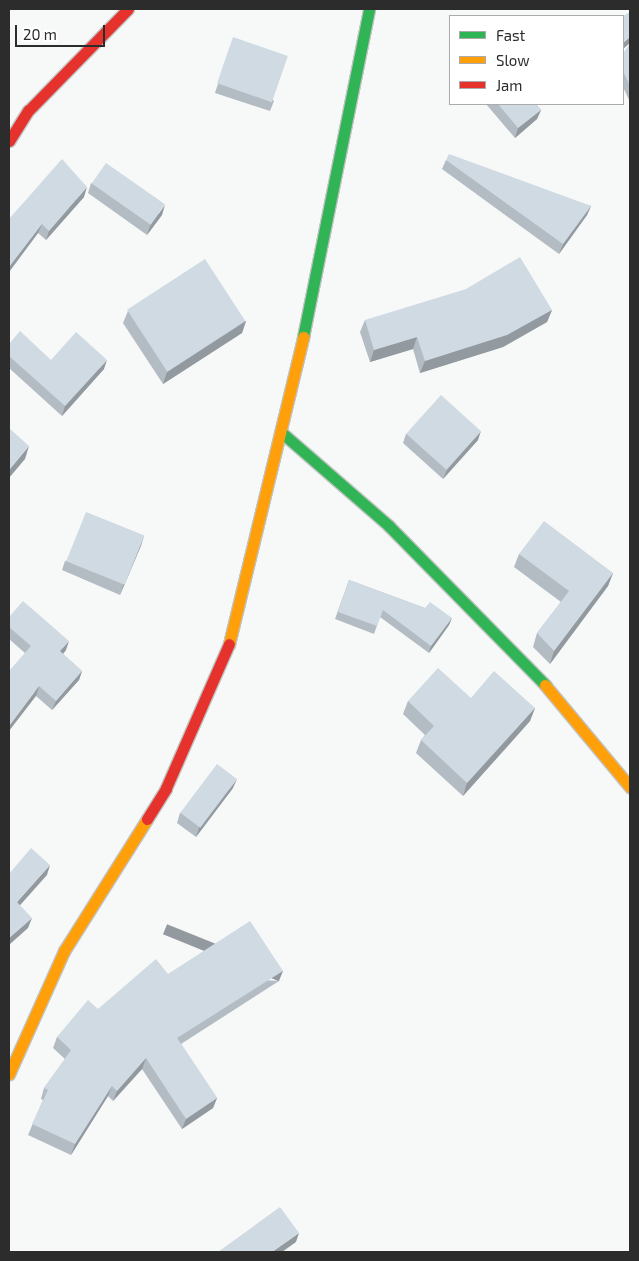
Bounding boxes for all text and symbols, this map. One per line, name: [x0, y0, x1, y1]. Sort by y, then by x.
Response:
scale bar: [18, 15, 108, 47]
legend: [449, 15, 624, 105]
text: 20 m: [23, 25, 57, 43]
text: Fast: [496, 26, 525, 44]
text: Slow: [496, 51, 530, 69]
text: Jam: [496, 76, 522, 94]

